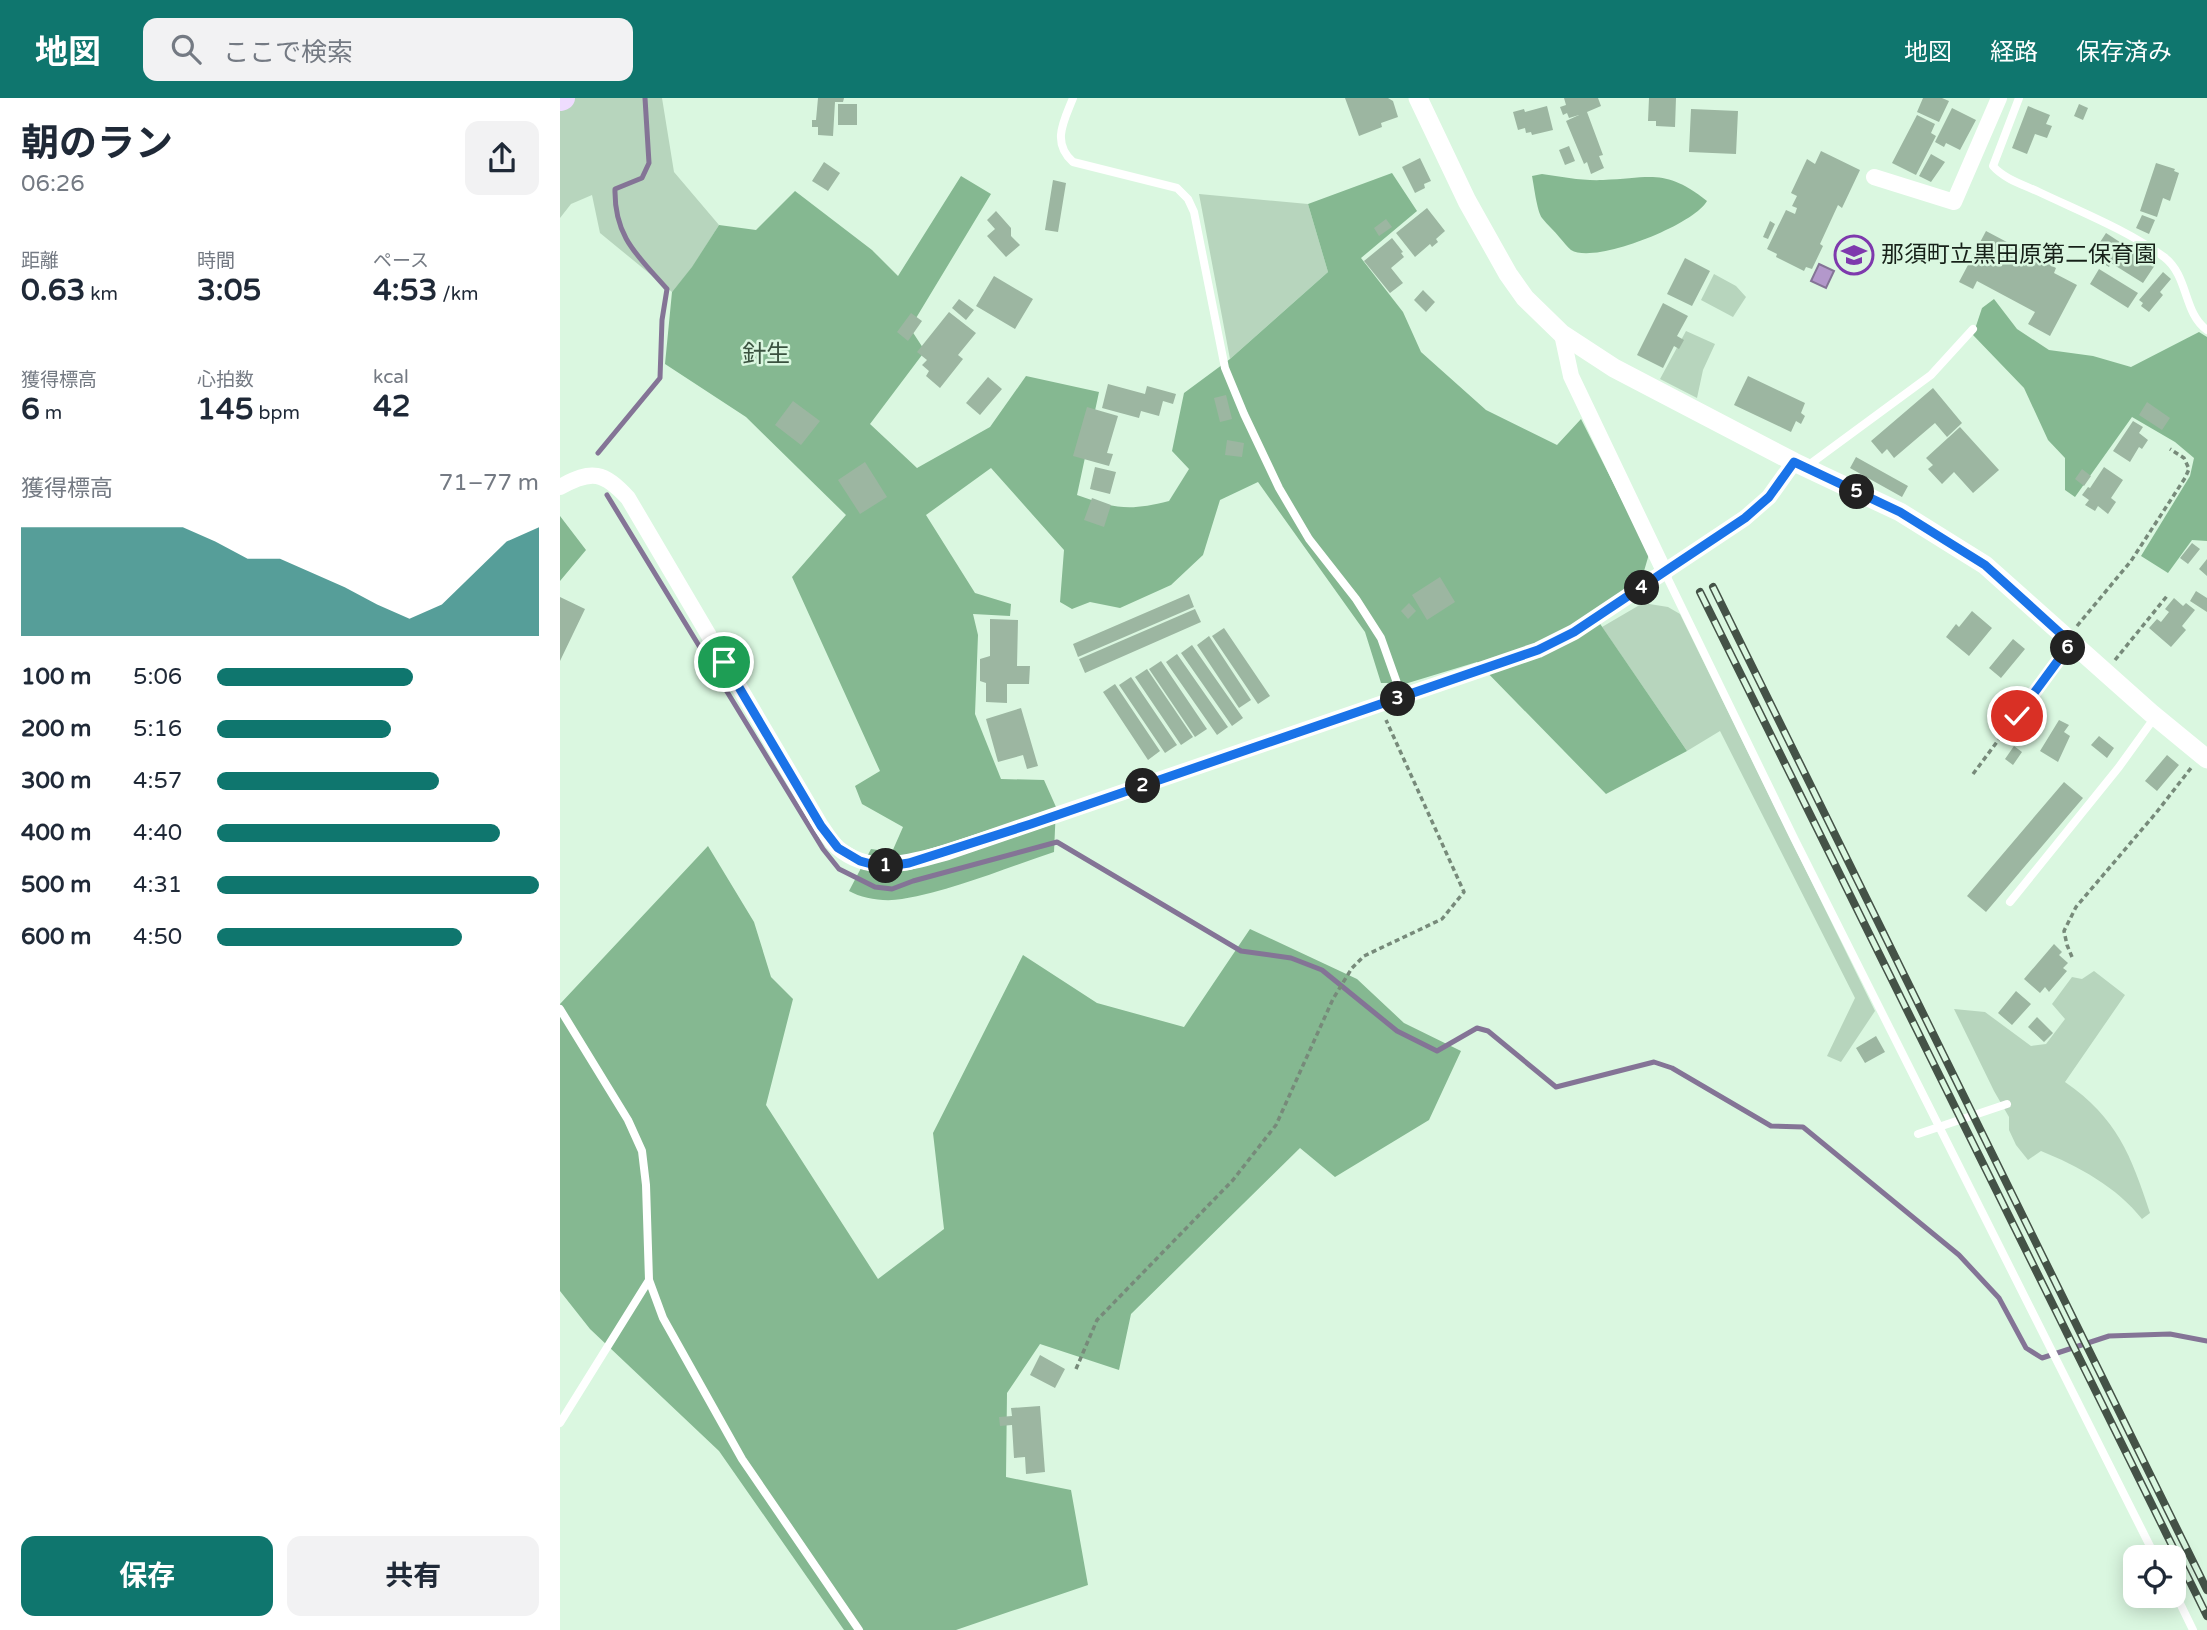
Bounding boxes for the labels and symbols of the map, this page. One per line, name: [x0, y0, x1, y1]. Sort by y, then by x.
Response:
school or university icon: 那須町立黒田原第二保育園: [1833, 234, 1875, 276]
place label: 那須町立黒田原第二保育園: [1881, 241, 2157, 269]
district label: 針生: [742, 340, 790, 369]
pin: 5: [1840, 474, 1874, 510]
pin: 4: [1624, 570, 1660, 606]
pin: 6: [2050, 630, 2086, 666]
pin: [694, 632, 754, 692]
pin: 3: [1380, 682, 1416, 716]
pin: [1987, 686, 2047, 746]
pin: 2: [1126, 768, 1160, 804]
pin: 1: [868, 848, 904, 884]

